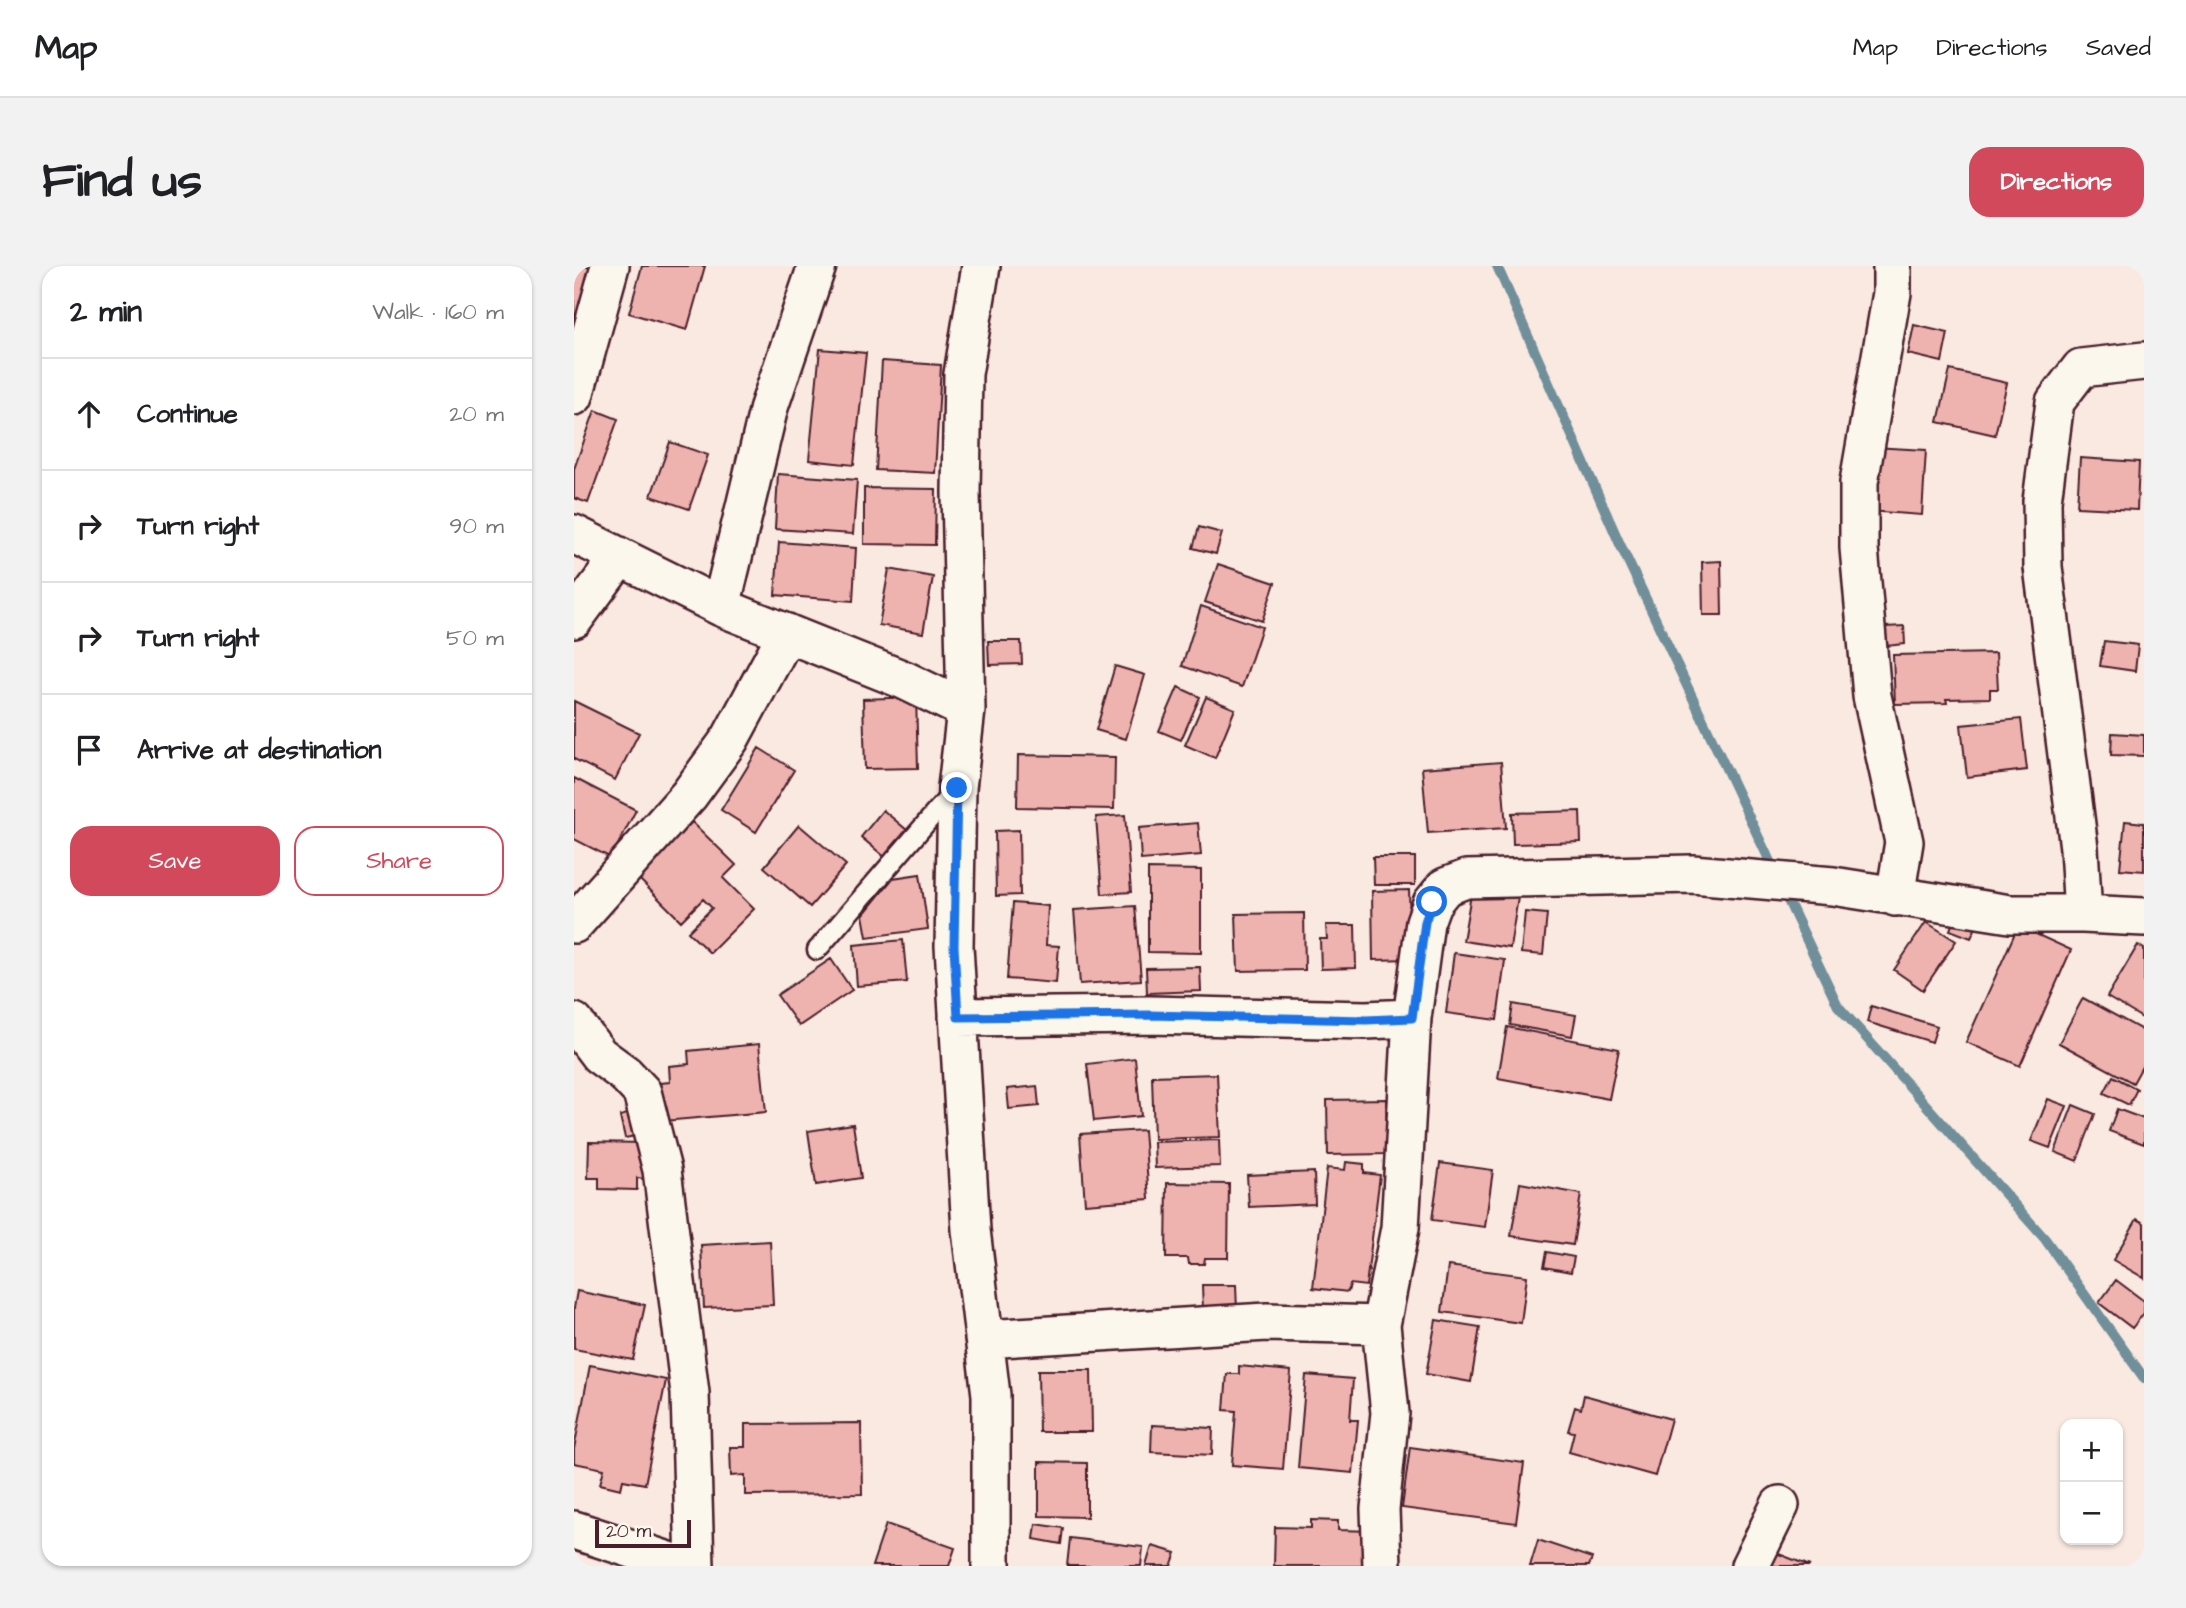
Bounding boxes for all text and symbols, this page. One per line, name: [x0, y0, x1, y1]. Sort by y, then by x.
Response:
text: Map: [35, 25, 97, 71]
text: Map: [1853, 31, 1898, 65]
text: Directions: [1936, 31, 2048, 65]
text: Saved: [2086, 31, 2151, 65]
button: Directions: [1969, 147, 2144, 217]
text: Find us: [42, 148, 202, 216]
text: 2 min: [70, 291, 142, 333]
text: Walk · 160 m: [372, 296, 504, 328]
icon: ahead: [70, 395, 108, 433]
text: Continue: [137, 396, 238, 432]
text: 20 m: [449, 398, 504, 430]
icon: right: [70, 507, 108, 545]
text: Turn right: [137, 508, 259, 544]
text: 90 m: [449, 510, 504, 542]
icon: right: [70, 619, 108, 657]
text: Turn right: [137, 620, 259, 656]
text: 50 m: [446, 622, 504, 654]
icon: arrive: [70, 731, 108, 769]
text: Arrive at destination: [137, 732, 382, 768]
route end: [941, 772, 972, 803]
button: Save: [70, 826, 280, 896]
button: Share: [294, 826, 504, 896]
route start: [1416, 886, 1447, 917]
map controls: [2060, 1419, 2123, 1545]
button: +: [2060, 1419, 2123, 1482]
button: −: [2060, 1482, 2123, 1545]
scale bar: [595, 1517, 691, 1549]
text: 20 m: [606, 1518, 651, 1545]

